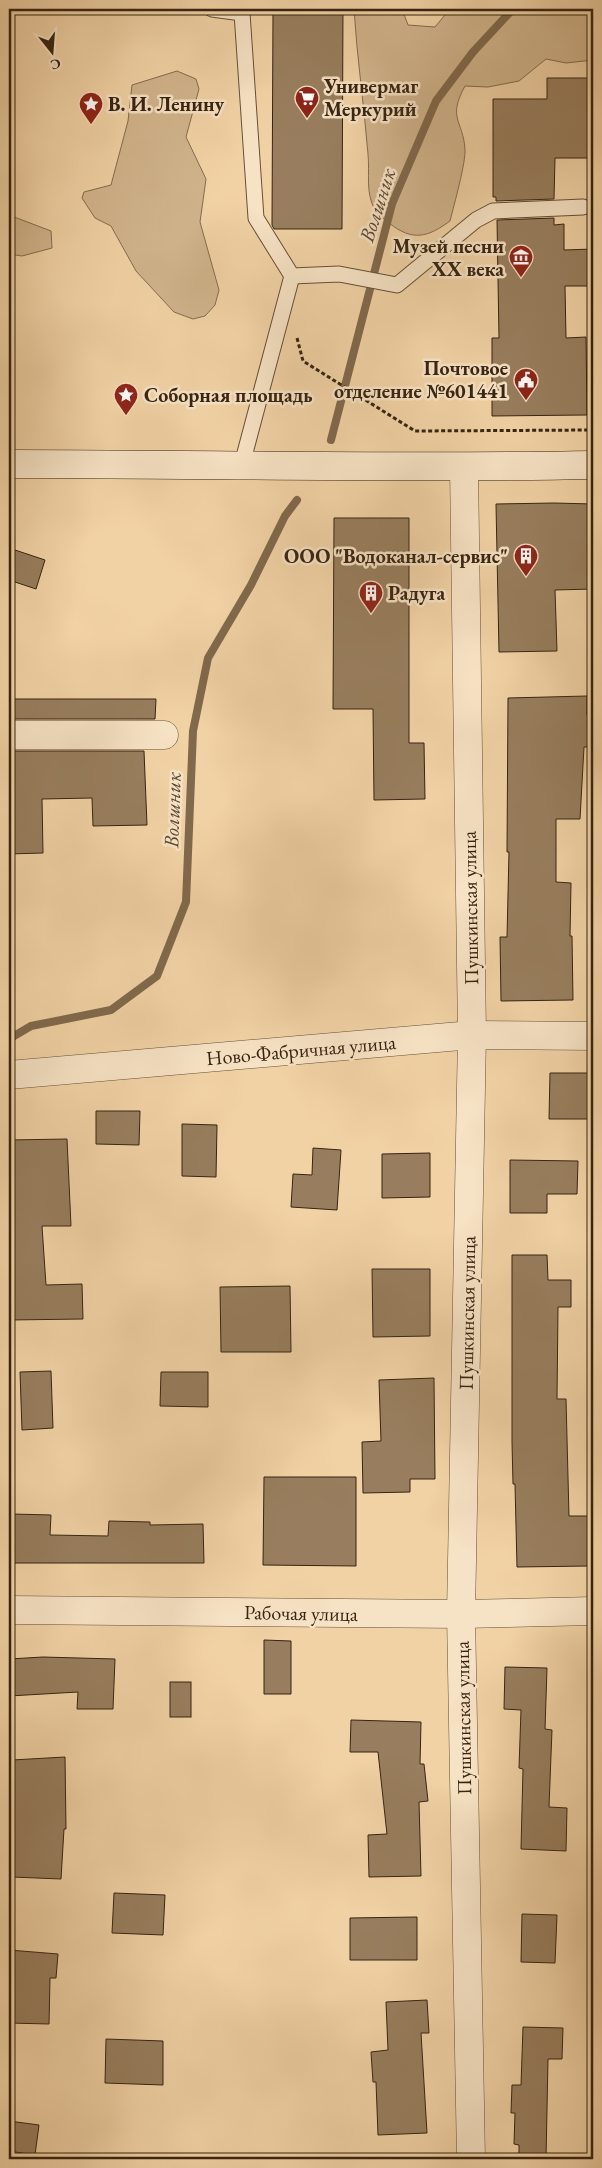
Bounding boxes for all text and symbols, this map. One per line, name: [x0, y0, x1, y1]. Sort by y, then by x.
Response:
north arrow: [28, 28, 78, 78]
text: С: [48, 54, 63, 75]
place label: Универмаг Меркурий: [323, 73, 418, 122]
supermarket icon: Универмаг Меркурий: [294, 85, 320, 119]
place icon: В. И. Ленину: [78, 91, 104, 125]
place label: В. И. Ленину: [108, 91, 224, 117]
water label: Волшник: [352, 164, 402, 246]
place label: Музей песни XX века: [393, 233, 504, 282]
museum icon: Музей песни XX века: [508, 244, 534, 278]
place label: Почтовое отделение №601441: [334, 355, 508, 404]
public building icon: Почтовое отделение №601441: [513, 367, 539, 401]
place icon: Соборная площадь: [113, 382, 139, 416]
place label: Соборная площадь: [144, 382, 313, 408]
place label: ООО "Водоканал-сервис": [284, 543, 508, 569]
building icon: ООО "Водоканал-сервис": [513, 543, 539, 577]
building icon: Радуга: [358, 580, 384, 614]
place label: Радуга: [388, 580, 446, 606]
water label: Волшник: [157, 771, 187, 849]
street label: Пушкинская улица: [456, 831, 484, 985]
street label: Ново-Фабричная улица: [205, 1029, 397, 1071]
street label: Пушкинская улица: [453, 1236, 481, 1390]
street label: Рабочая улица: [244, 1599, 358, 1627]
street label: Пушкинская улица: [449, 1641, 477, 1795]

